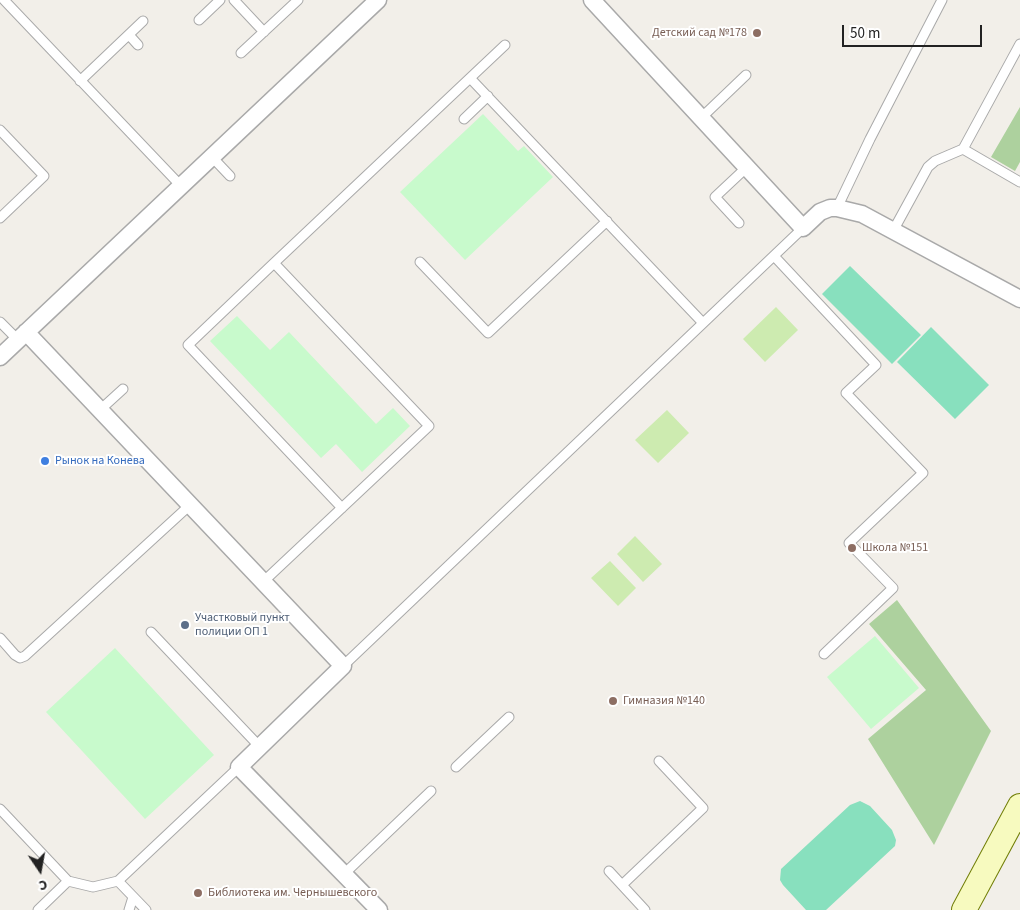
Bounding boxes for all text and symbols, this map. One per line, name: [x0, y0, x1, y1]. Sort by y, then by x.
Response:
scale bar: [845, 15, 985, 47]
text: 50 m: [850, 23, 880, 44]
place label: Детский сад №178: [652, 26, 747, 40]
marker: Детский сад №178: [751, 27, 763, 39]
place label: Рынок на Конева: [55, 454, 145, 468]
marker: Рынок на Конева: [39, 455, 51, 467]
place label: Школа №151: [862, 541, 928, 555]
marker: Школа №151: [846, 542, 858, 554]
place label: Участковый пункт полиции ОП 1: [195, 611, 290, 639]
marker: Участковый пункт полиции ОП 1: [179, 619, 191, 631]
place label: Гимназия №140: [623, 694, 705, 708]
marker: Гимназия №140: [607, 695, 619, 707]
north arrow: [15, 845, 65, 895]
text: С: [37, 874, 49, 895]
place label: Библиотека им. Чернышевского: [208, 886, 377, 900]
marker: Библиотека им. Чернышевского: [192, 887, 204, 899]

